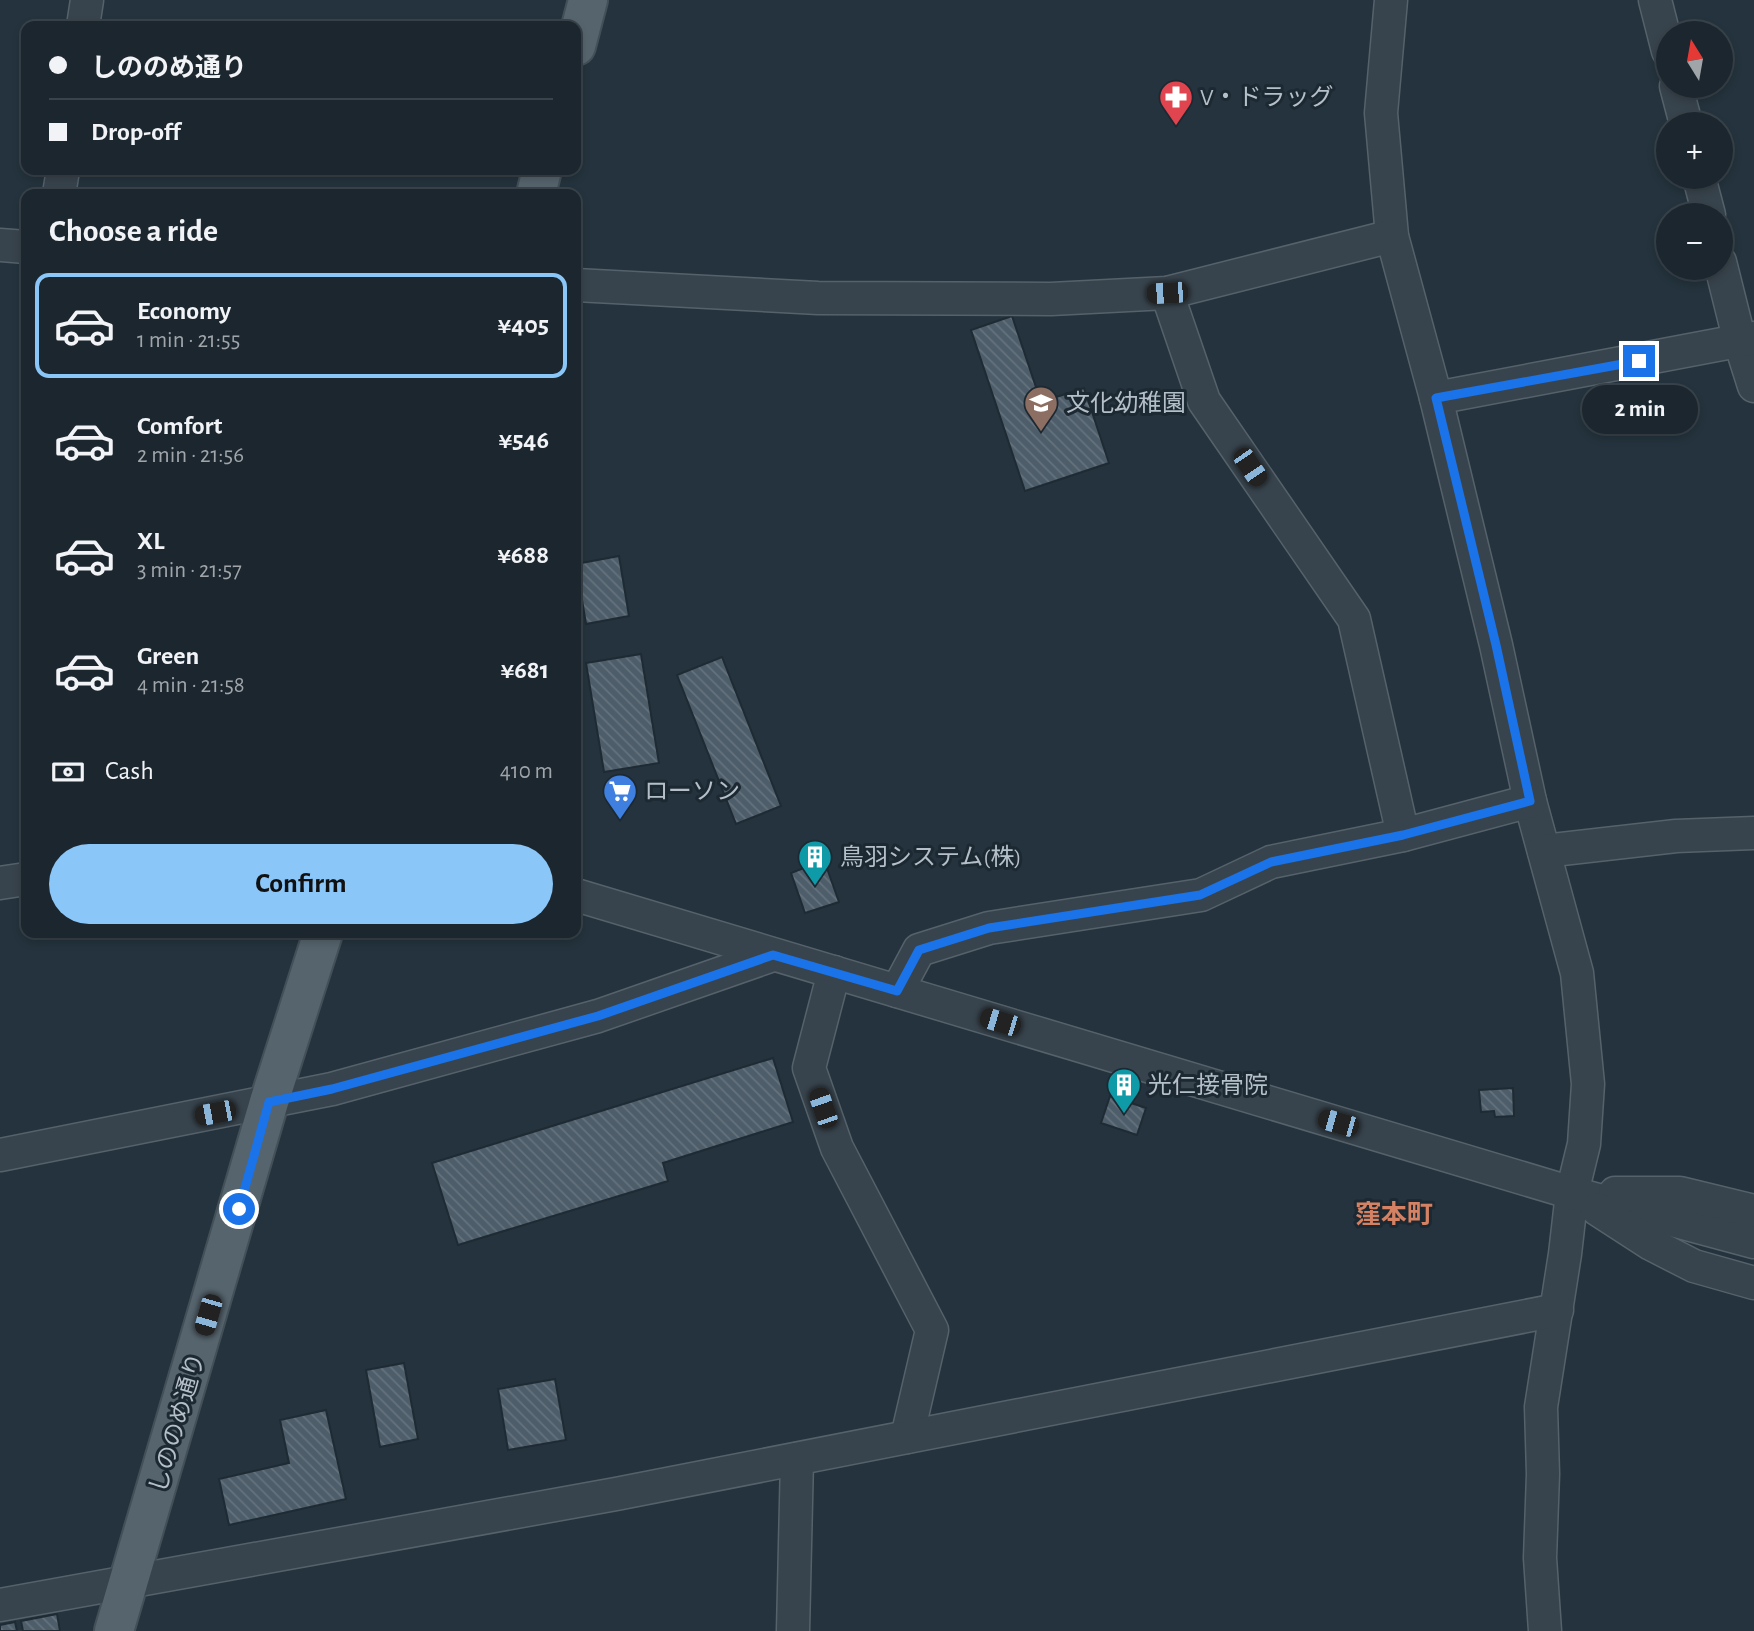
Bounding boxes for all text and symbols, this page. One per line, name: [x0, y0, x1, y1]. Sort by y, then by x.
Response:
north arrow: [1656, 21, 1732, 98]
map controls: [1656, 21, 1733, 280]
text: しののめ通り: [91, 55, 247, 81]
pharmacy icon: V・ドラッグ: [1157, 78, 1195, 127]
place label: V・ドラッグ: [1200, 84, 1334, 110]
button: +: [1656, 112, 1733, 189]
text: Drop-off: [91, 119, 180, 145]
button: −: [1656, 203, 1733, 280]
text: Choose a ride: [49, 215, 218, 247]
car: [1146, 281, 1189, 305]
icon: car: [53, 294, 116, 357]
text: Economy: [137, 298, 231, 324]
text: ¥405: [497, 312, 549, 338]
text: 1 min · 21:55: [137, 329, 240, 352]
route end: [1623, 345, 1655, 377]
school or university icon: 文化幼稚園: [1022, 384, 1060, 433]
callout: 2 min: [1581, 386, 1697, 434]
place label: 文化幼稚園: [1066, 390, 1186, 416]
text: 2 min: [1614, 398, 1666, 421]
icon: car: [53, 409, 116, 472]
text: Comfort: [137, 413, 222, 439]
text: ¥546: [498, 427, 549, 453]
text: 2 min · 21:56: [137, 444, 244, 467]
car: [1230, 444, 1271, 490]
icon: car: [53, 524, 116, 587]
text: XL: [137, 528, 164, 554]
text: ¥688: [497, 542, 549, 568]
text: 3 min · 21:57: [137, 559, 242, 582]
icon: car: [53, 639, 116, 702]
text: Green: [137, 643, 199, 669]
text: ¥681: [501, 657, 549, 683]
text: 4 min · 21:58: [137, 674, 245, 697]
icon: cash: [49, 753, 87, 791]
text: Cash: [105, 758, 154, 784]
text: 410 m: [500, 760, 553, 783]
supermarket icon: ローソン: [601, 772, 639, 821]
place label: ローソン: [644, 780, 740, 804]
building icon: 鳥羽システム(株): [796, 838, 834, 887]
button: Confirm: [49, 844, 553, 924]
place label: 鳥羽システム(株): [840, 844, 1022, 870]
car: [977, 1006, 1024, 1038]
building icon: 光仁接骨院: [1105, 1066, 1143, 1115]
place label: 光仁接骨院: [1148, 1072, 1268, 1098]
car: [807, 1085, 840, 1131]
car: [193, 1099, 238, 1127]
car: [1315, 1107, 1362, 1139]
route start: [223, 1193, 255, 1225]
district label: 窪本町: [1355, 1200, 1433, 1228]
car: [193, 1292, 224, 1338]
street label: しののめ通り: [146, 1350, 209, 1496]

